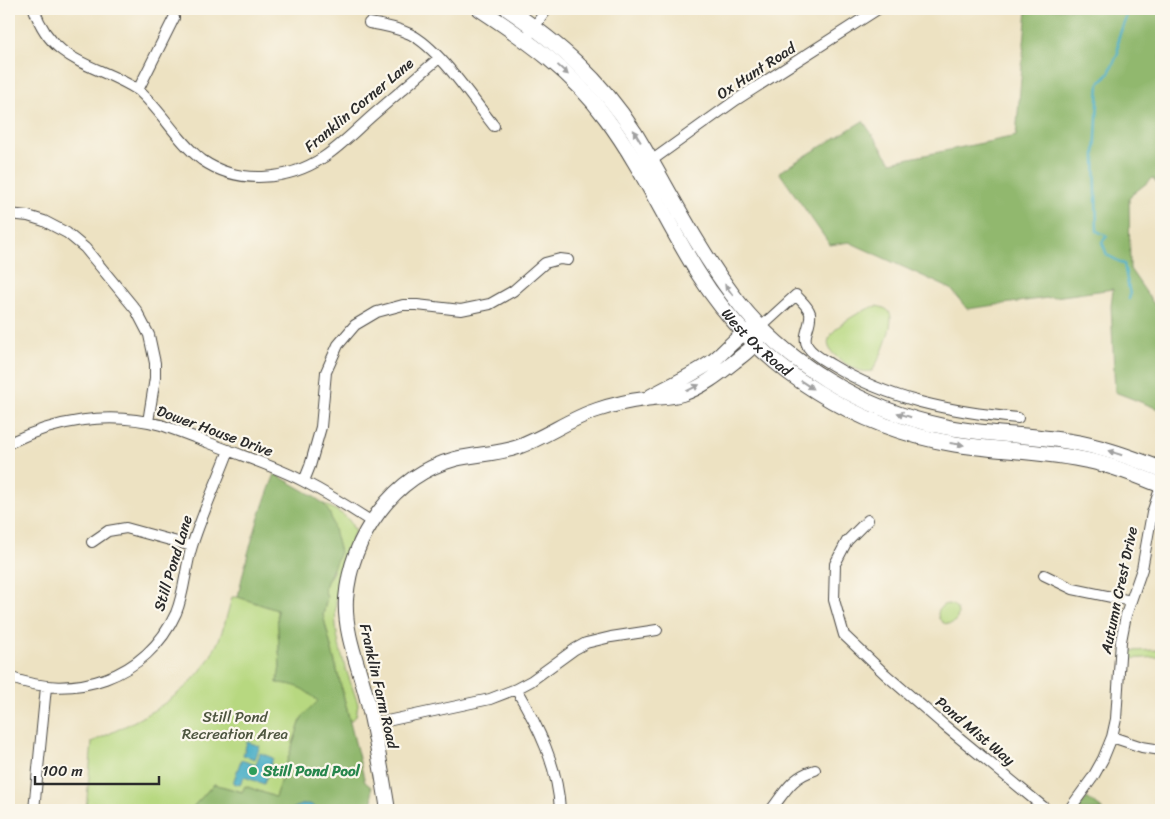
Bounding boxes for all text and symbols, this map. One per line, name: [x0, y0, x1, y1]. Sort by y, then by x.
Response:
street label: Ox Hunt Road: [711, 35, 802, 106]
street label: Franklin Corner Lane: [298, 51, 420, 159]
one-way arrow: [557, 64, 569, 76]
one-way arrow: [632, 130, 641, 143]
one-way arrow: [725, 284, 735, 297]
street label: West Ox Road: [715, 302, 798, 384]
one-way arrow: [800, 381, 814, 390]
one-way arrow: [686, 384, 700, 392]
street label: Dower House Drive: [153, 398, 277, 464]
one-way arrow: [897, 411, 912, 419]
one-way arrow: [949, 440, 965, 448]
one-way arrow: [1108, 448, 1123, 456]
street label: Still Pond Lane: [146, 511, 200, 614]
street label: Autumn Crest Drive: [1093, 524, 1145, 657]
street label: Franklin Farm Road: [352, 621, 406, 752]
street label: Pond Mist Way: [929, 690, 1021, 772]
park label: Still Pond Recreation Area: [182, 704, 289, 747]
scale bar: [35, 754, 159, 786]
text: 100 m: [42, 758, 83, 784]
place label: Still Pond Pool: [262, 758, 361, 784]
marker: Still Pond Pool: [247, 765, 259, 777]

